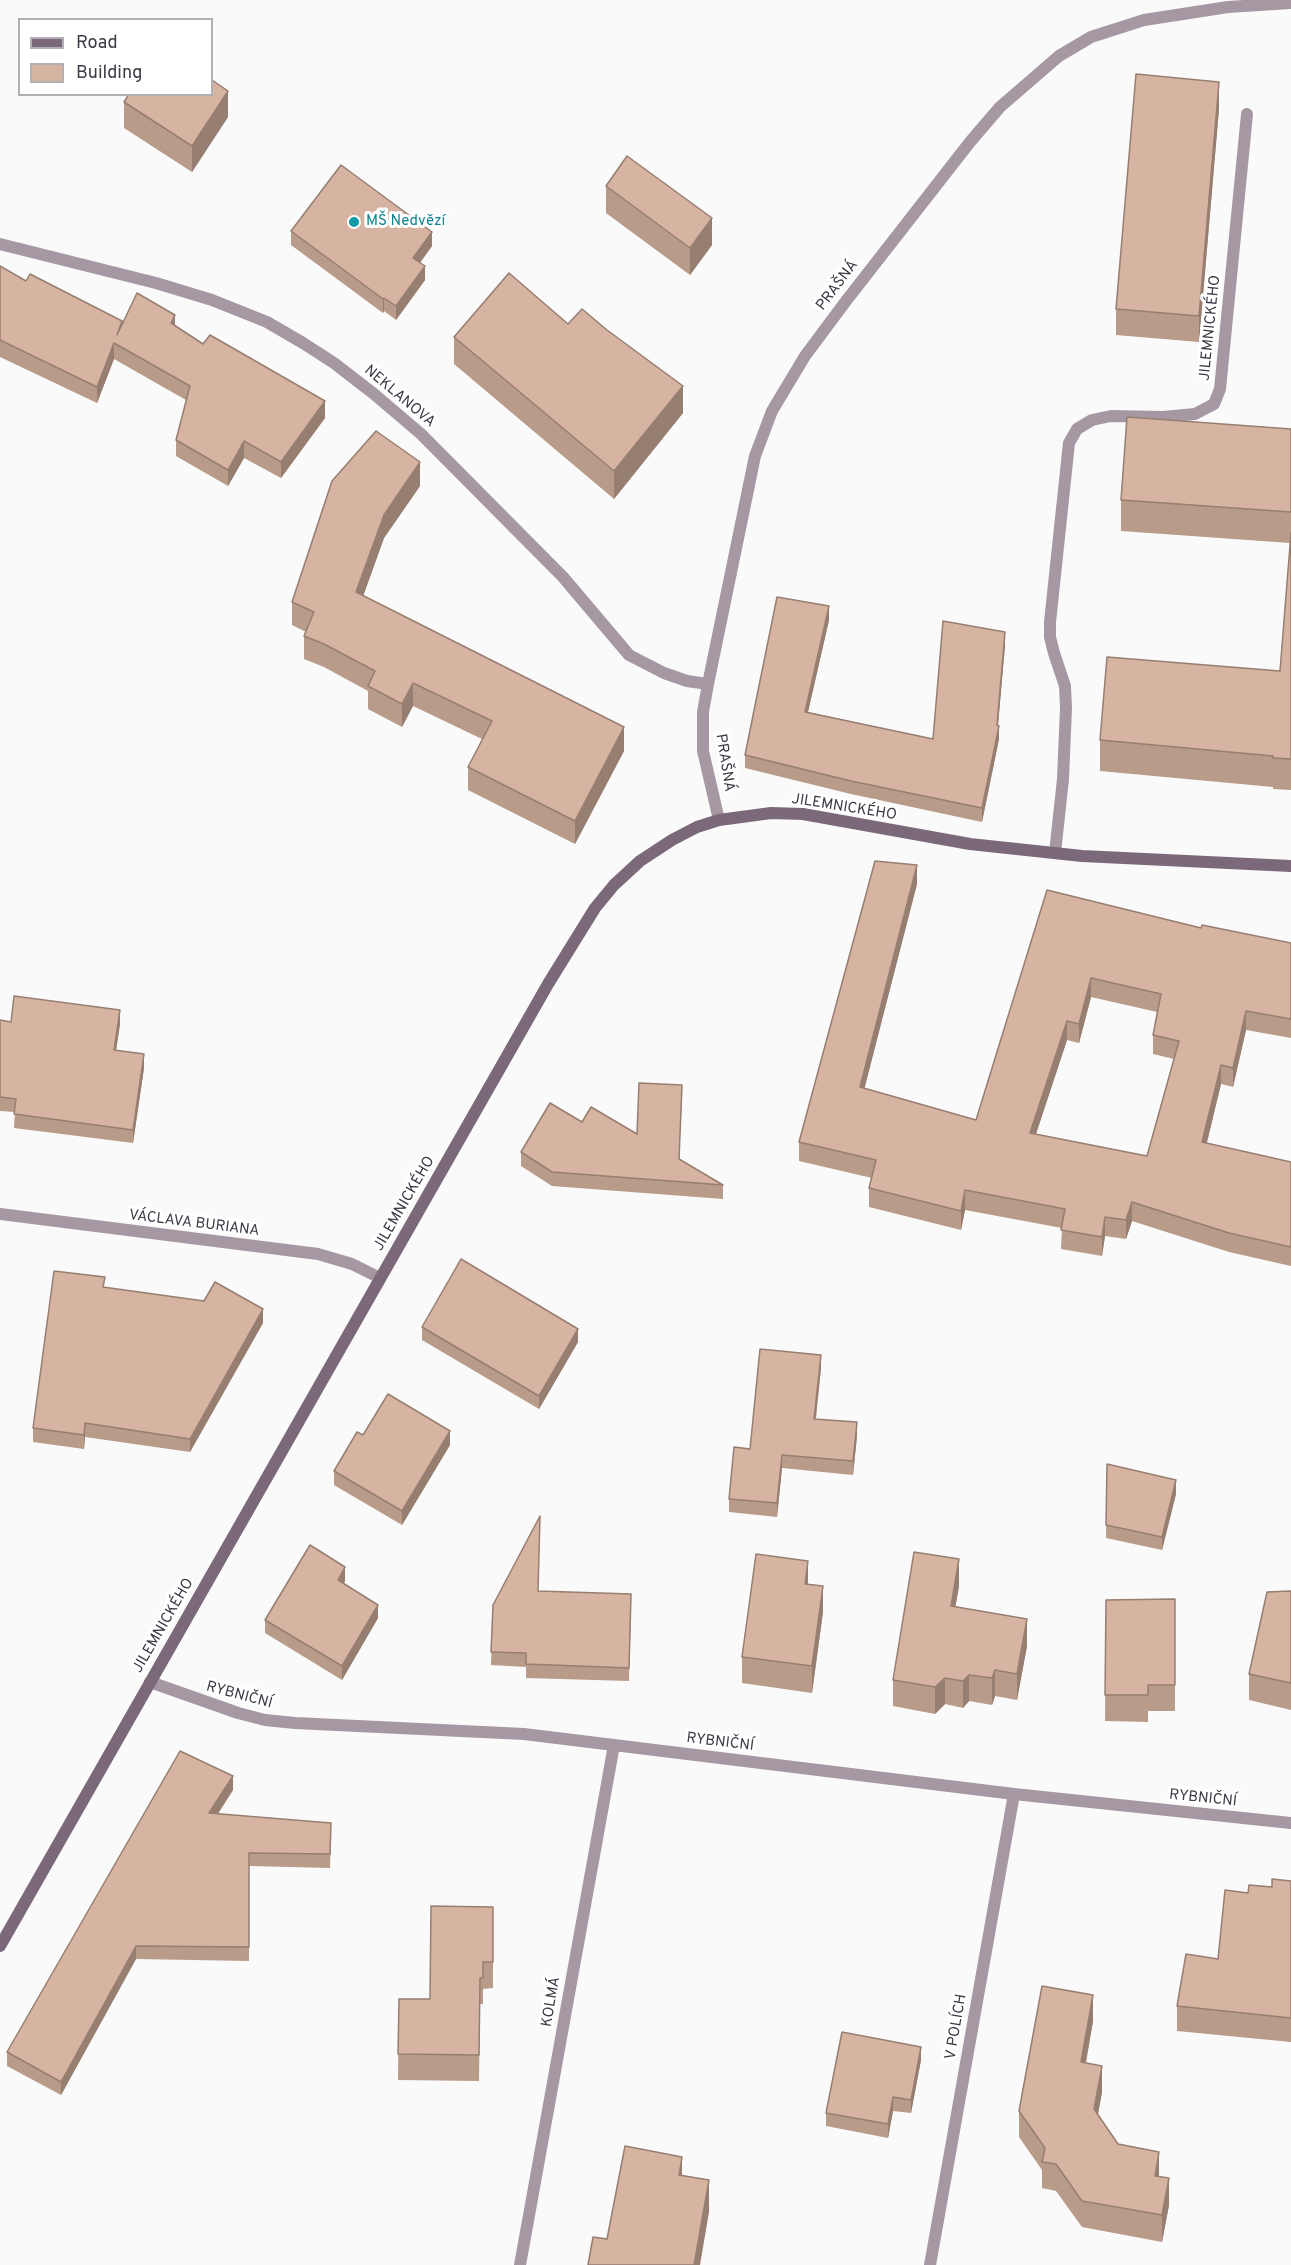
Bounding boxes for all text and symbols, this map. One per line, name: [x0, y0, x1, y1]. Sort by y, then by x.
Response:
legend: [18, 18, 213, 96]
text: Road: [76, 32, 118, 55]
text: Building: [76, 62, 142, 85]
place label: MŠ Nedvězí: [366, 213, 445, 231]
marker: MŠ Nedvězí: [347, 215, 361, 229]
street label: PRAŠNÁ: [813, 257, 863, 315]
street label: JILEMNICKÉHO: [1197, 274, 1225, 382]
street label: NEKLANOVA: [360, 362, 438, 432]
street label: PRAŠNÁ: [711, 733, 737, 793]
street label: JILEMNICKÉHO: [790, 791, 898, 825]
street label: JILEMNICKÉHO: [371, 1154, 439, 1254]
street label: VÁCLAVA BURIANA: [128, 1207, 260, 1241]
street label: JILEMNICKÉHO: [130, 1576, 198, 1676]
street label: RYBNIČNÍ: [204, 1679, 274, 1713]
street label: RYBNIČNÍ: [685, 1730, 755, 1756]
street label: RYBNIČNÍ: [1168, 1786, 1238, 1812]
street label: KOLMÁ: [539, 1976, 565, 2028]
street label: V POLÍCH: [942, 1993, 972, 2061]

